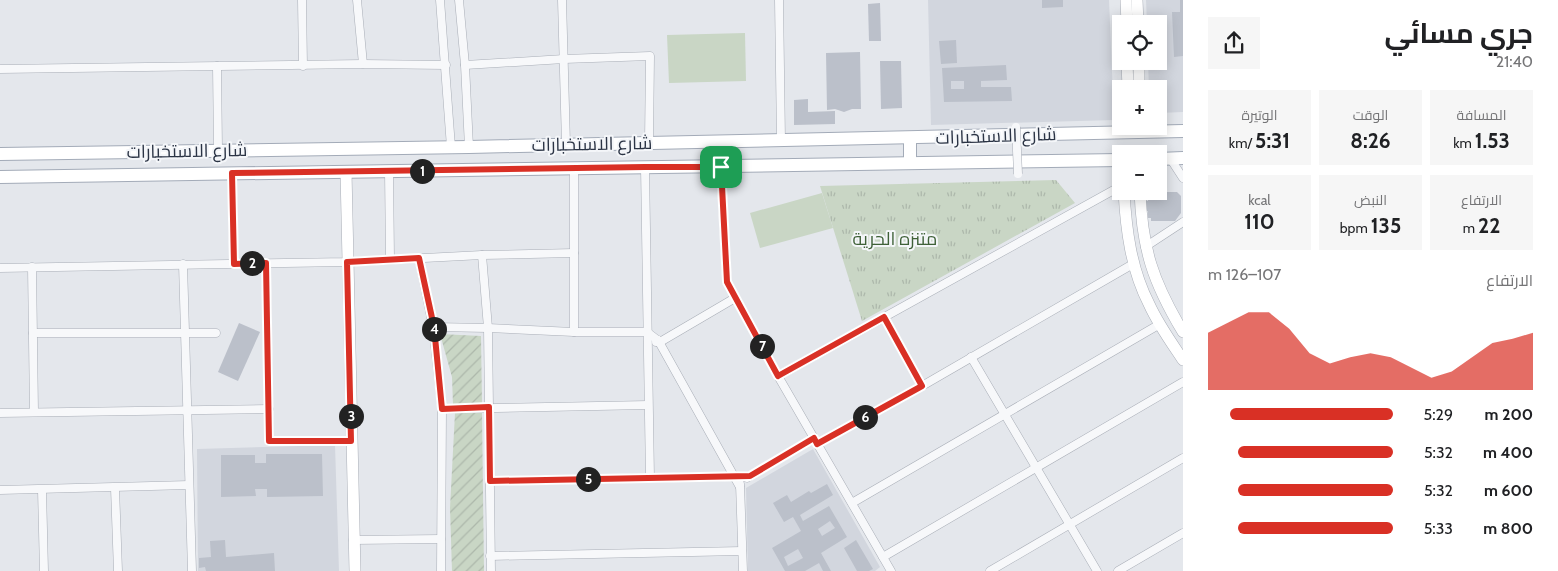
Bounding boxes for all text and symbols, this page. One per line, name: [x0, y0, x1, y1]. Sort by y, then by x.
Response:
map controls: [1112, 15, 1167, 200]
button: locate: [1112, 15, 1167, 70]
text: جري مسائي: [1385, 16, 1533, 50]
button: share: [1208, 17, 1260, 69]
text: 21:40: [1496, 52, 1533, 71]
button: +: [1112, 80, 1167, 135]
text: الوتيرة: [1242, 106, 1277, 124]
text: الوقت: [1353, 106, 1388, 124]
text: المسافة: [1457, 106, 1506, 124]
street label: شارع الاستخبارات: [935, 123, 1057, 150]
text: 5:31: [1255, 128, 1290, 153]
text: 8:26: [1350, 128, 1391, 153]
text: 1.53: [1475, 128, 1510, 153]
street label: شارع الاستخبارات: [531, 132, 653, 157]
text: /km: [1229, 134, 1255, 152]
text: km: [1453, 134, 1475, 152]
street label: شارع الاستخبارات: [126, 139, 248, 164]
button: −: [1112, 145, 1167, 200]
pin: [700, 146, 742, 188]
icon: arrive: [707, 153, 735, 181]
pin: 1: [410, 158, 434, 184]
text: 1: [420, 162, 425, 180]
text: kcal: [1248, 191, 1271, 209]
text: النبض: [1354, 191, 1387, 209]
text: الارتفاع: [1461, 191, 1502, 209]
text: 110: [1244, 209, 1275, 234]
text: 135: [1371, 213, 1401, 238]
text: 22: [1478, 213, 1500, 238]
text: bpm: [1340, 219, 1371, 237]
text: m: [1463, 219, 1478, 237]
park label: متنزه الحرية: [853, 228, 937, 250]
pin: 2: [240, 250, 264, 276]
text: 2: [249, 254, 256, 272]
text: 107–126 m: [1208, 265, 1281, 284]
text: الارتفاع: [1486, 271, 1533, 290]
pin: 4: [422, 316, 446, 342]
text: 4: [430, 320, 439, 338]
pin: 7: [750, 334, 774, 358]
text: 7: [759, 337, 766, 355]
pin: 3: [338, 404, 364, 428]
pin: 6: [852, 404, 878, 430]
text: 5:29: [1424, 405, 1453, 424]
text: 200 m: [1484, 405, 1533, 424]
text: 3: [348, 407, 355, 425]
text: 6: [862, 408, 869, 426]
text: 5:32: [1424, 443, 1453, 462]
text: 400 m: [1483, 443, 1533, 462]
pin: 5: [576, 466, 600, 492]
text: 5: [585, 470, 592, 488]
text: 5:32: [1424, 481, 1453, 500]
text: 600 m: [1484, 481, 1533, 500]
text: 5:33: [1424, 519, 1453, 538]
text: 800 m: [1483, 519, 1533, 538]

